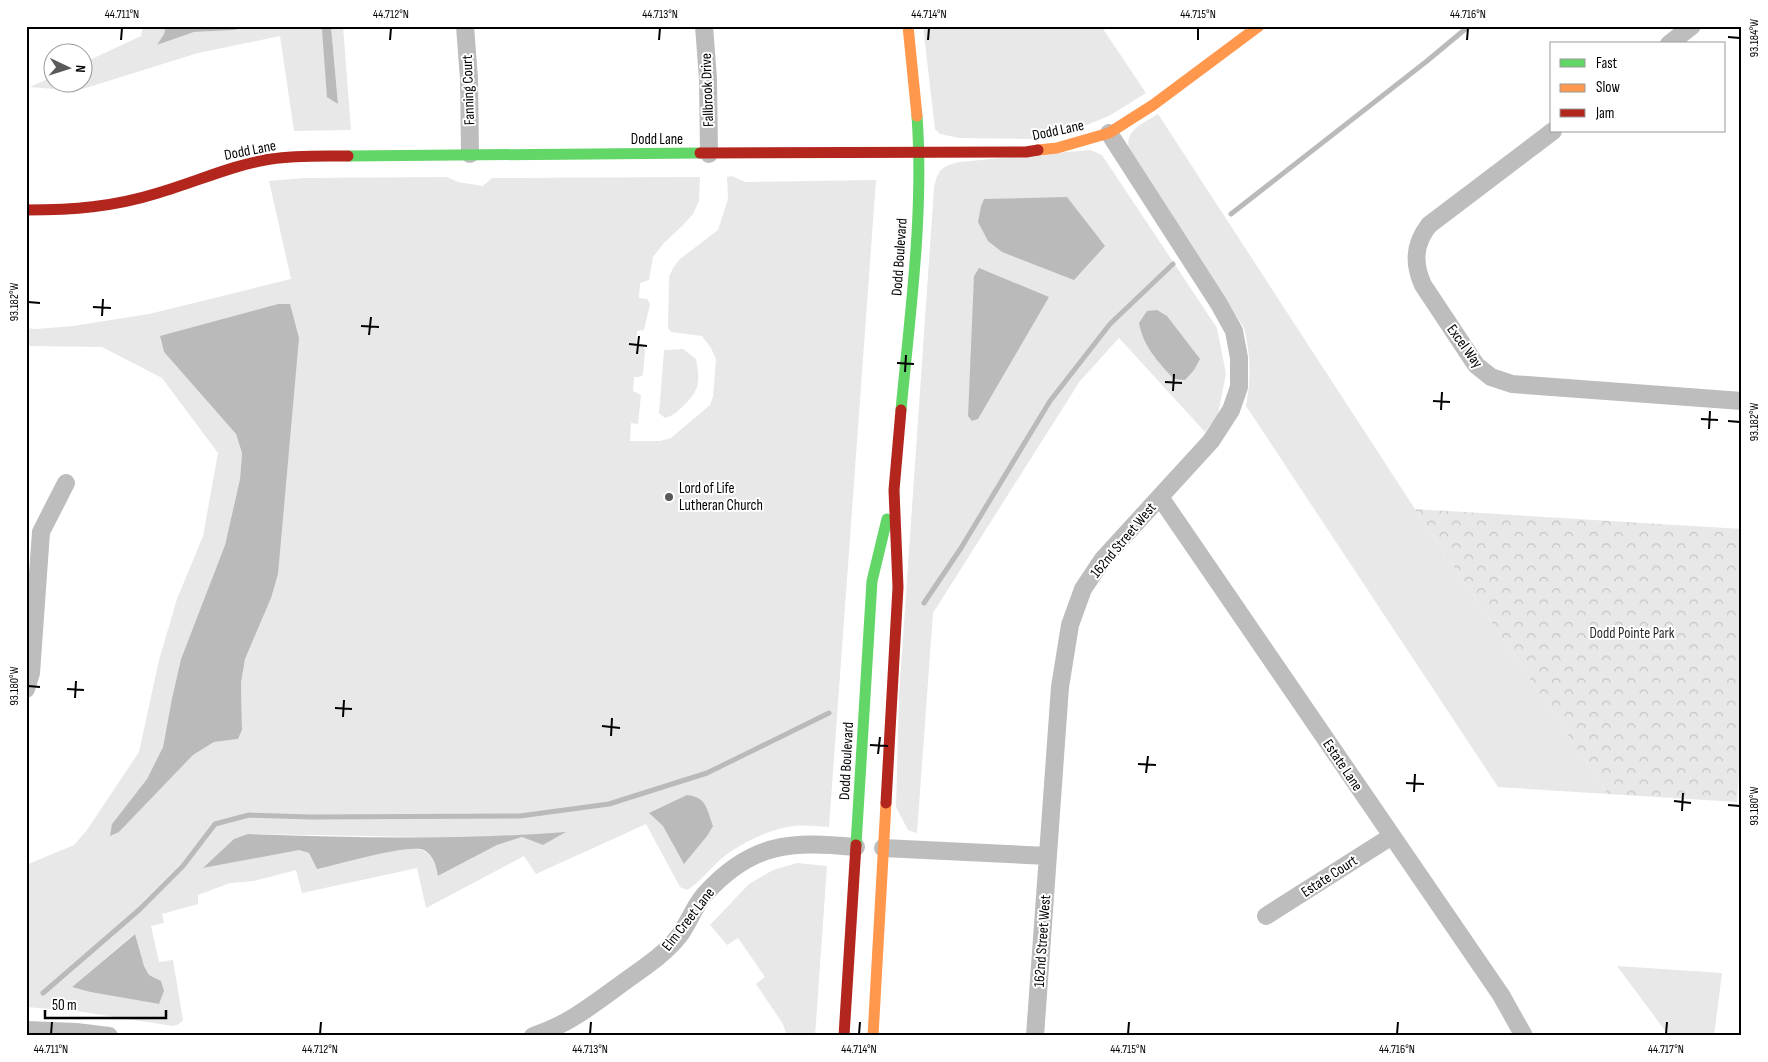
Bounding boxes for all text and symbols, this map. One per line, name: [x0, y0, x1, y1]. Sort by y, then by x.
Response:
text: 44.711°N: [105, 7, 139, 22]
text: 44.712°N: [373, 7, 409, 22]
text: 44.713°N: [642, 7, 678, 22]
text: 44.714°N: [911, 7, 947, 22]
text: 44.715°N: [1180, 7, 1216, 22]
text: 44.716°N: [1450, 7, 1486, 22]
text: 93.184°W: [1747, 19, 1762, 57]
north arrow: [42, 42, 92, 92]
legend: [1550, 42, 1726, 132]
street label: Fallbrook Drive: [697, 53, 718, 127]
street label: Fanning Court: [458, 54, 479, 125]
text: Fast: [1596, 54, 1618, 73]
text: N: [72, 65, 89, 73]
text: Slow: [1596, 78, 1620, 97]
text: Jam: [1595, 104, 1614, 123]
street label: Dodd Lane: [1031, 116, 1086, 145]
street label: Dodd Lane: [631, 130, 683, 149]
street label: Dodd Lane: [223, 136, 278, 165]
street label: Dodd Boulevard: [887, 217, 912, 297]
text: 93.182°W: [7, 282, 22, 321]
street label: Excel Way: [1442, 321, 1487, 372]
text: 93.182°W: [1747, 402, 1762, 441]
place label: Lord of Life Lutheran Church: [679, 479, 763, 515]
marker: Lord of Life Lutheran Church: [663, 491, 675, 503]
street label: 162nd Street West: [1086, 498, 1161, 582]
park label: Dodd Pointe Park: [1589, 624, 1675, 643]
text: 93.180°W: [7, 666, 22, 705]
street label: Dodd Boulevard: [835, 722, 858, 801]
street label: Estate Lane: [1318, 736, 1367, 795]
text: 93.180°W: [1747, 786, 1762, 825]
street label: Estate Court: [1298, 851, 1361, 902]
street label: Elm Creet Lane: [658, 884, 719, 955]
street label: 162nd Street West: [1030, 894, 1055, 988]
scale bar: [45, 987, 166, 1019]
text: 50 m: [52, 996, 77, 1015]
text: 44.711°N: [34, 1042, 68, 1057]
text: 44.712°N: [302, 1042, 338, 1057]
text: 44.713°N: [572, 1042, 608, 1057]
text: 44.714°N: [841, 1042, 877, 1057]
text: 44.715°N: [1110, 1042, 1146, 1057]
text: 44.716°N: [1379, 1042, 1415, 1057]
text: 44.717°N: [1648, 1042, 1684, 1057]

